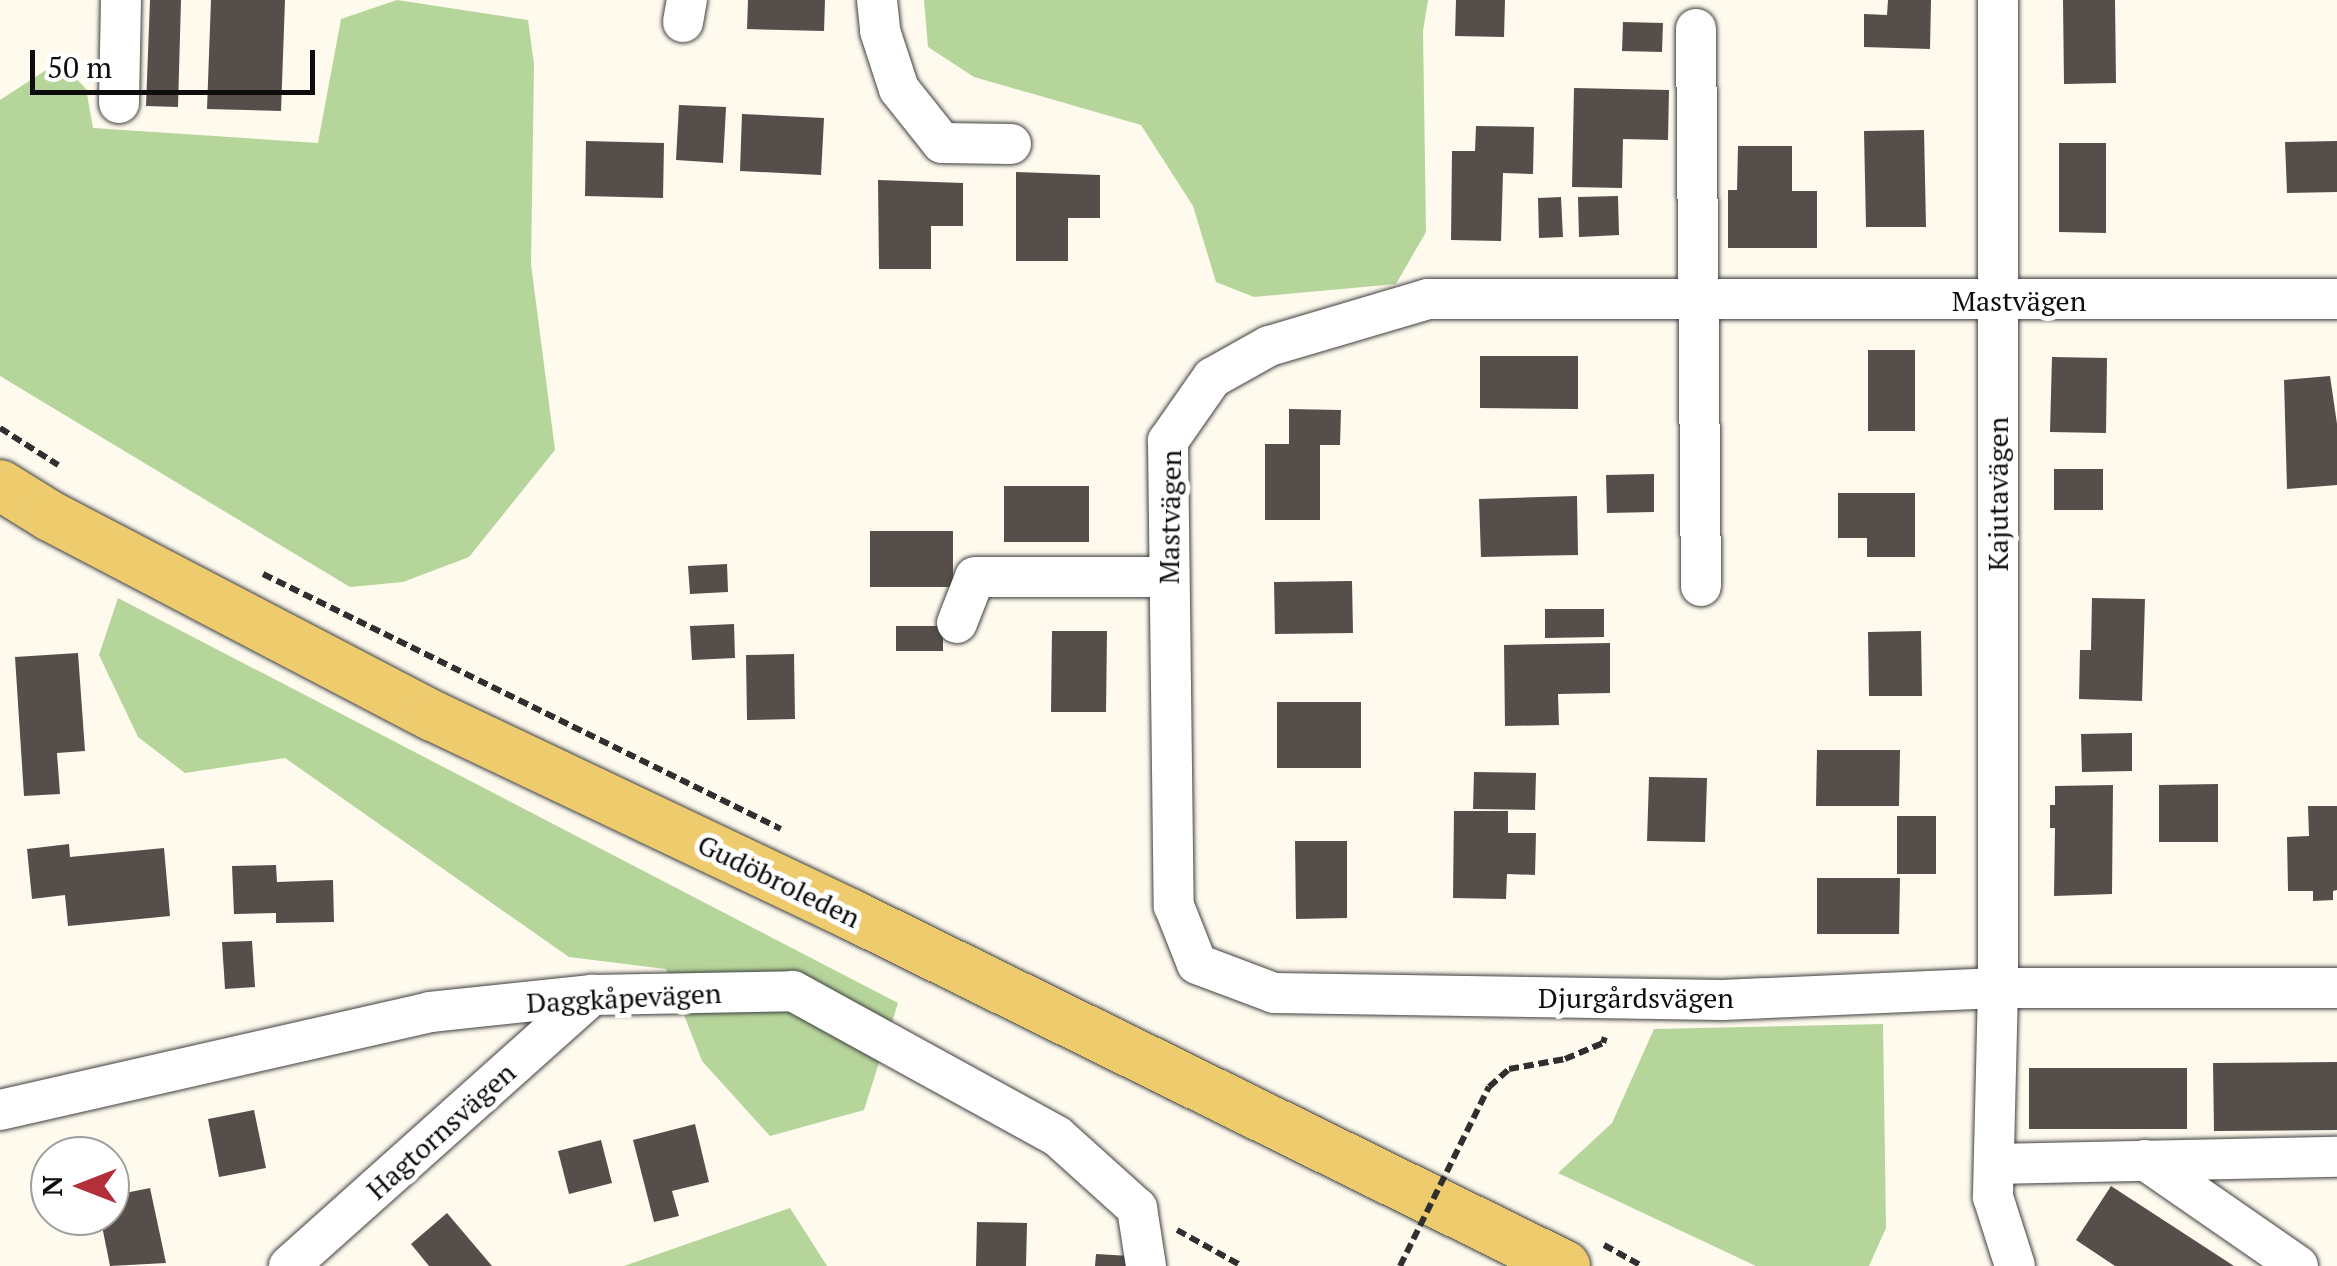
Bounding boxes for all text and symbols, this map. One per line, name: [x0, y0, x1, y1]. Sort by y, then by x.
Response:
scale bar: [35, 30, 320, 92]
text: 50 m: [47, 47, 112, 87]
street label: Mastvägen: [1952, 284, 2086, 318]
street label: Kajutavägen: [1981, 417, 2015, 571]
street label: Mastvägen: [1152, 449, 1188, 585]
street label: Gudöbroleden: [692, 827, 866, 935]
street label: Daggkåpevägen: [526, 976, 722, 1020]
street label: Djurgårdsvägen: [1538, 981, 1734, 1015]
street label: Hagtornsvägen: [360, 1055, 522, 1207]
north arrow: [30, 1136, 130, 1236]
text: N: [33, 1175, 70, 1197]

